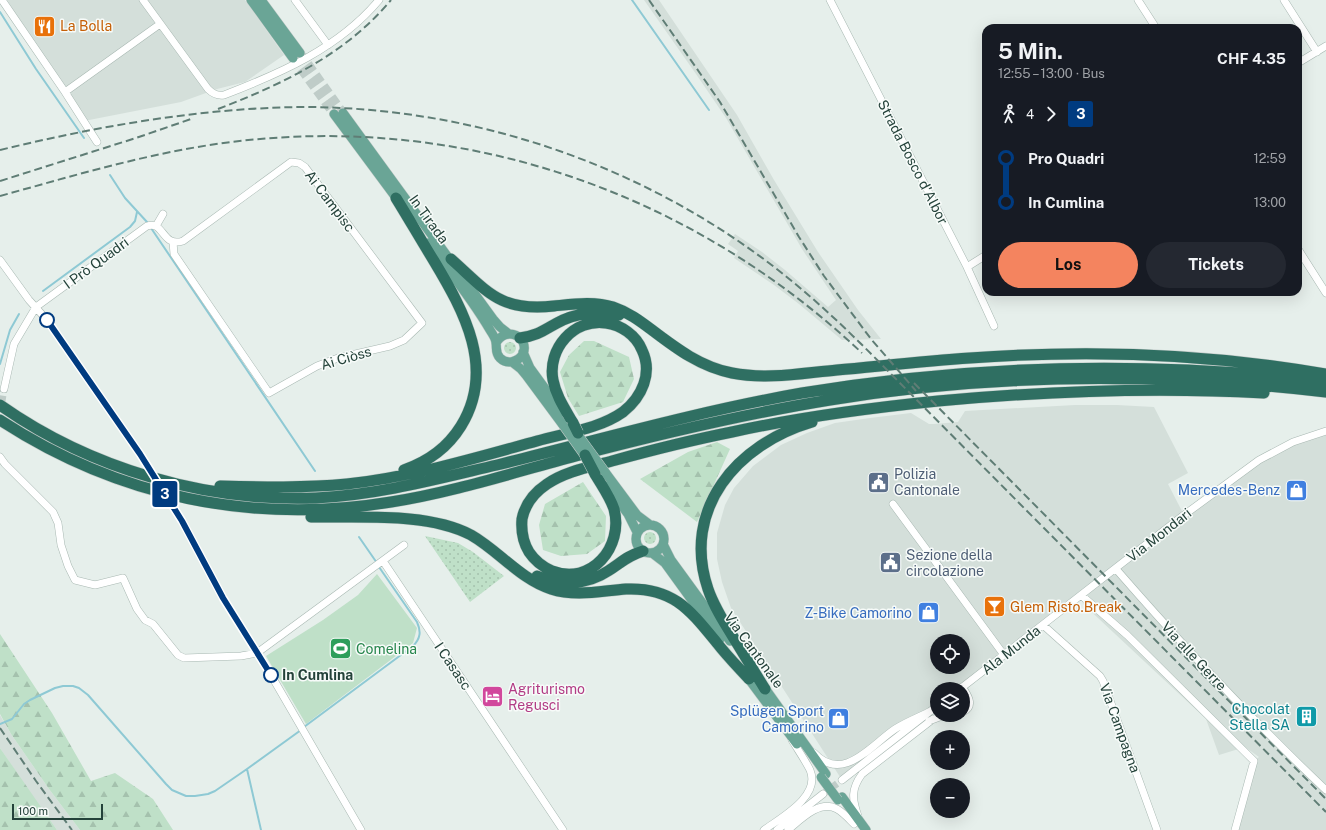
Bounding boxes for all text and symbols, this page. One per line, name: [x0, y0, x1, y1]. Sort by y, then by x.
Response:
restaurant icon: La Bolla: [31, 13, 57, 39]
place label: La Bolla: [60, 18, 112, 34]
text: 5 Min.: [998, 38, 1063, 64]
text: CHF 4.35: [1217, 50, 1286, 67]
text: 12:55 – 13:00 · Bus: [998, 66, 1105, 81]
street label: Strada Bosco d'Albor: [875, 97, 951, 227]
icon: walk: [998, 103, 1020, 125]
icon: forward: [1040, 103, 1062, 125]
text: 3: [1076, 106, 1085, 122]
text: 4: [1026, 107, 1034, 122]
text: Pro Quadri: [1028, 150, 1104, 167]
text: 12:59: [1254, 151, 1286, 166]
street label: Ai Campisc: [302, 167, 358, 235]
street label: In Tirada: [406, 191, 452, 247]
text: In Cumlina: [1028, 194, 1104, 211]
text: 13:00: [1254, 195, 1286, 210]
street label: I Prò Quadri: [60, 234, 132, 292]
button: Los: [998, 242, 1138, 288]
button: Tickets: [1146, 242, 1286, 288]
unlabelled marker: [39, 312, 55, 328]
street label: Ai Ciòss: [319, 343, 373, 373]
place label: Polizia Cantonale: [894, 466, 960, 498]
public building icon: Polizia Cantonale: [866, 469, 892, 495]
shop icon: Mercedes-Benz: [1283, 477, 1309, 503]
line badge: 3: [152, 481, 178, 507]
place label: Mercedes-Benz: [1178, 482, 1280, 498]
text: 3: [160, 486, 170, 502]
street label: Via Mondari: [1124, 505, 1194, 565]
place label: Sezione della circolazione: [906, 547, 993, 579]
public building icon: Sezione della circolazione: [877, 550, 903, 576]
bar icon: Glem Risto.Break: [981, 594, 1007, 620]
place label: Glem Risto.Break: [1010, 599, 1122, 615]
shop icon: Z-Bike Camorino: [915, 600, 941, 626]
place label: Z-Bike Camorino: [804, 605, 912, 621]
street label: Via Cantonale: [721, 609, 787, 691]
street label: Via alle Gerre: [1158, 618, 1230, 694]
street label: Ala Munda: [978, 622, 1044, 678]
map controls: [930, 634, 970, 818]
button: locate: [930, 634, 970, 674]
sports icon: Comelina: [328, 636, 354, 662]
street label: I Casasc: [431, 639, 475, 693]
place label: Comelina: [356, 641, 417, 657]
marker: In Cumlina: [263, 667, 279, 683]
place label: In Cumlina: [282, 667, 353, 683]
place label: Agriturismo Regusci: [508, 681, 585, 713]
street label: Via Campagna: [1096, 681, 1144, 775]
button: layers: [930, 682, 970, 722]
hotel icon: Agriturismo Regusci: [479, 684, 505, 710]
place label: Chocolat Stella SA: [1229, 701, 1290, 733]
place label: Splügen Sport Camorino: [730, 703, 824, 735]
building icon: Chocolat Stella SA: [1293, 704, 1319, 730]
shop icon: Splügen Sport Camorino: [826, 706, 852, 732]
button: +: [930, 730, 970, 770]
button: −: [930, 778, 970, 818]
scale bar: [12, 802, 103, 821]
text: 100 m: [18, 805, 48, 817]

